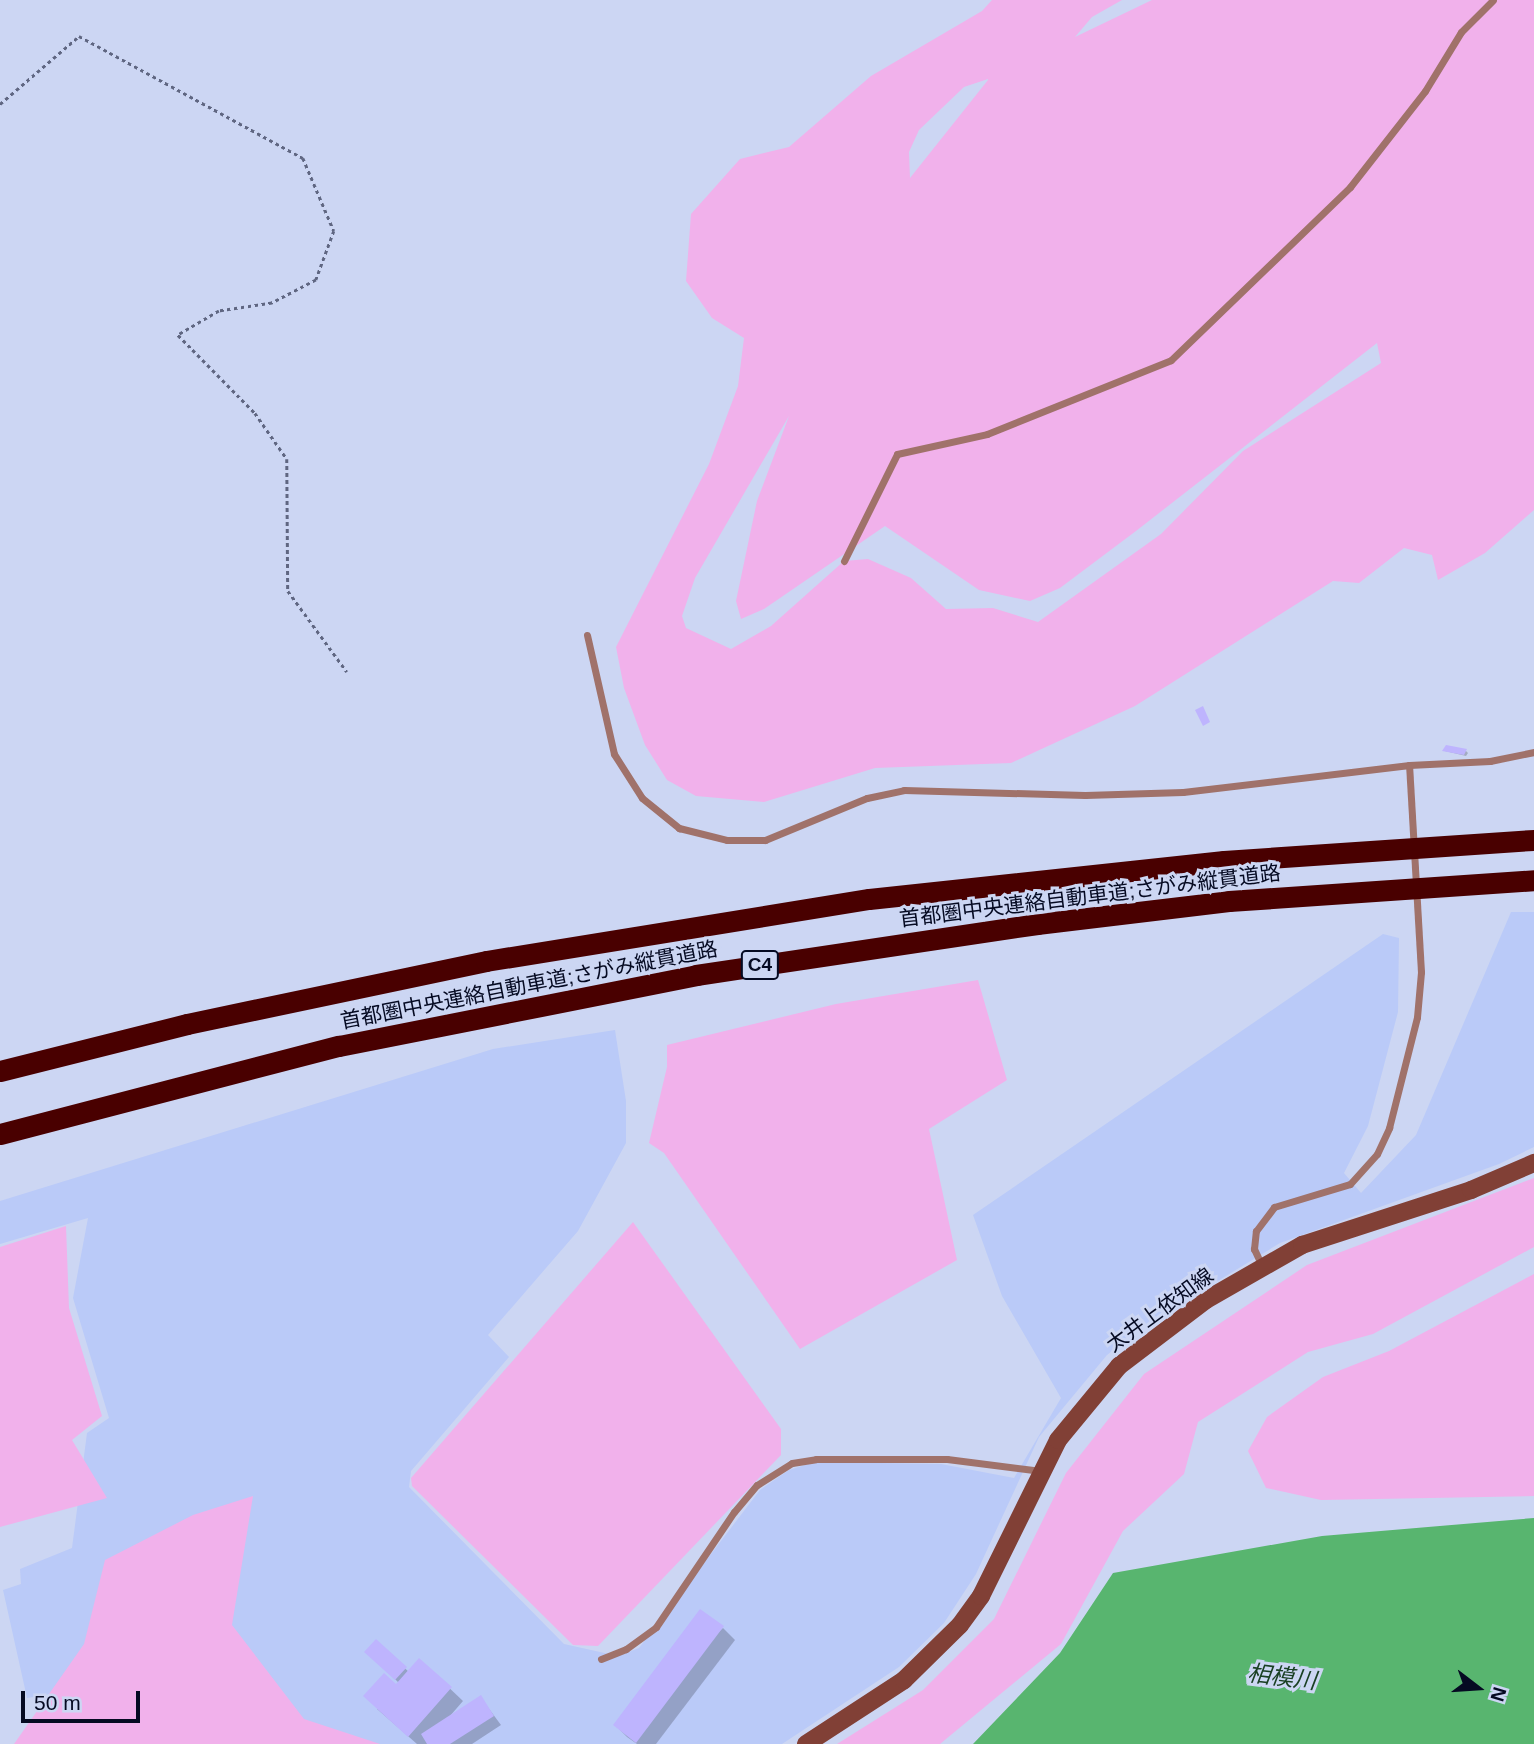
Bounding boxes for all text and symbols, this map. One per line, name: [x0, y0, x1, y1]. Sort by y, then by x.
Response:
street label: 首都圏中央連絡自動車道;さがみ縦貫道路: [898, 860, 1282, 932]
street label: 首都圏中央連絡自動車道;さがみ縦貫道路: [338, 936, 720, 1034]
road number: C4: [741, 950, 779, 981]
street label: 太井上依知線: [1102, 1263, 1218, 1357]
north arrow: [1443, 1653, 1513, 1723]
water label: 相模川: [1246, 1659, 1318, 1695]
scale bar: [24, 1678, 144, 1722]
text: N: [1487, 1685, 1511, 1704]
text: 50 m: [34, 1691, 81, 1714]

